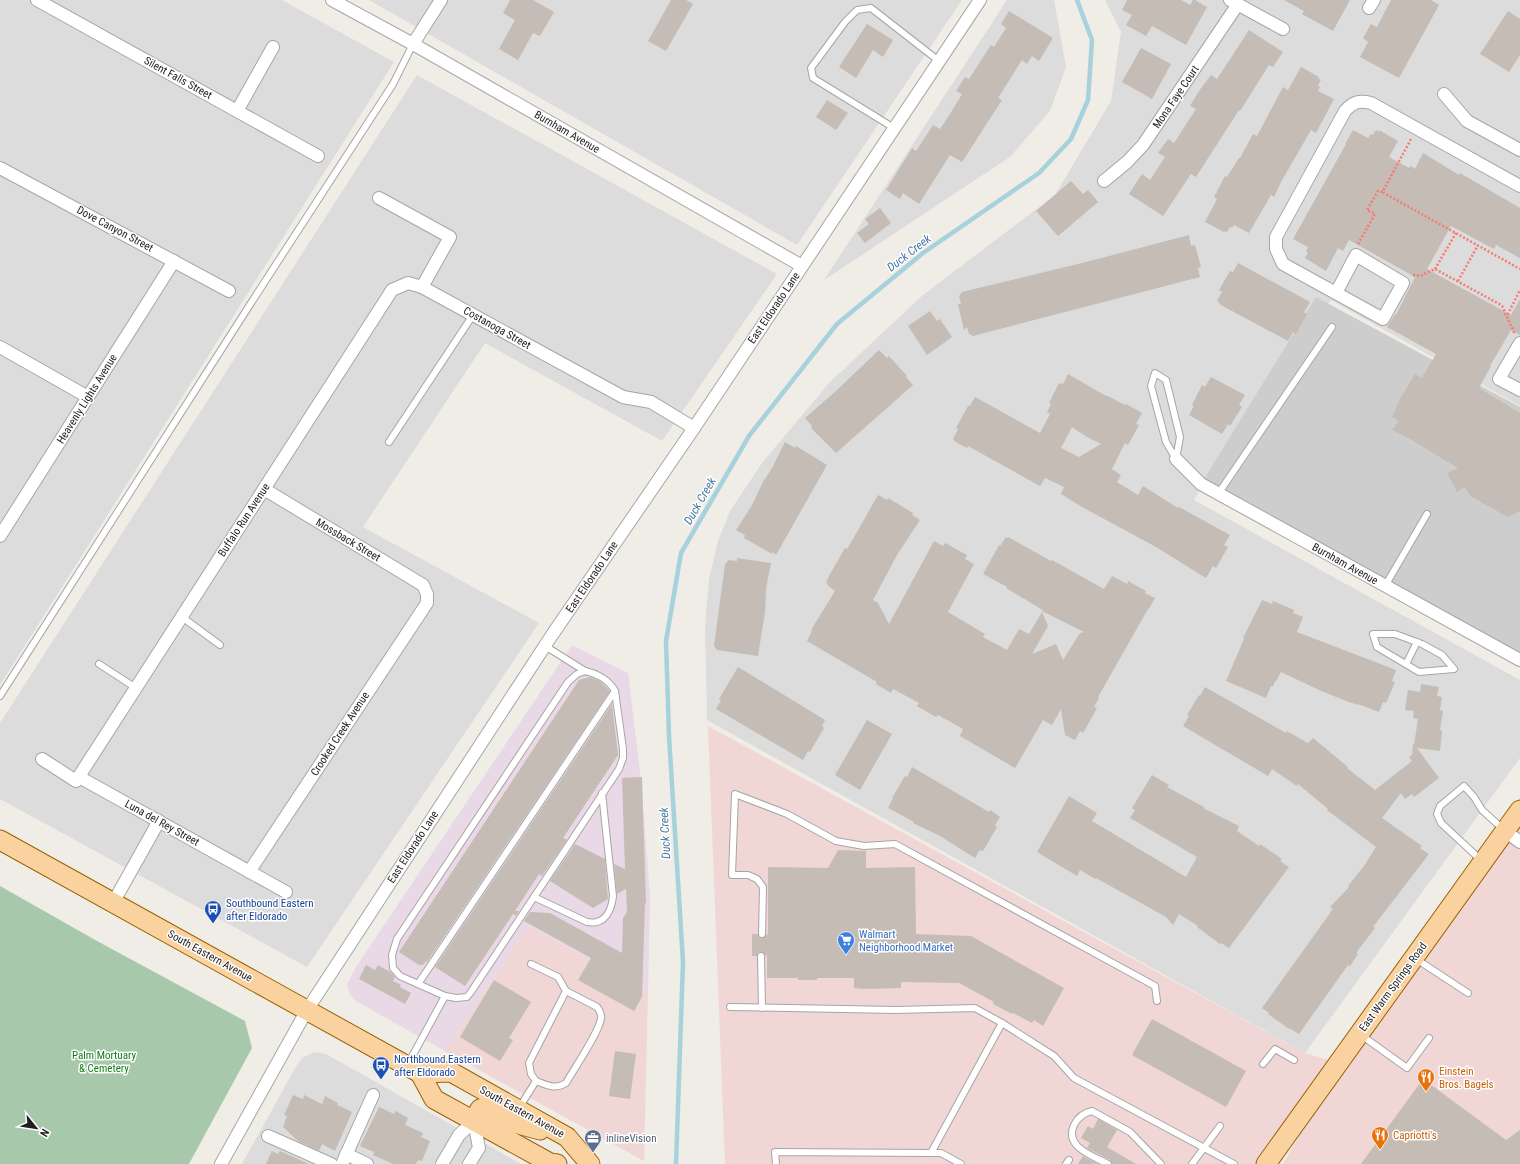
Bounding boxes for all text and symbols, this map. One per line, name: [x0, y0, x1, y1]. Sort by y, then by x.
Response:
street label: Silent Falls Street: [142, 54, 214, 102]
street label: Mona Faye Court: [1150, 63, 1202, 131]
street label: Burnham Avenue: [532, 108, 602, 156]
street label: Dove Canyon Street: [75, 203, 155, 255]
water label: Duck Creek: [884, 231, 934, 274]
street label: East Eldorado Lane: [745, 270, 803, 346]
street label: Costanoga Street: [461, 304, 533, 352]
street label: Heavenly Lights Avenue: [54, 352, 120, 446]
water label: Duck Creek: [681, 474, 719, 527]
street label: Buffalo Run Avenue: [215, 481, 273, 559]
street label: Mossback Street: [313, 516, 383, 564]
street label: East Eldorado Lane: [563, 539, 621, 615]
street label: Burnham Avenue: [1310, 541, 1380, 587]
street label: Crooked Creek Avenue: [308, 690, 372, 778]
street label: Luna del Rey Street: [123, 797, 201, 849]
water label: Duck Creek: [657, 806, 673, 859]
street label: East Eldorado Lane: [385, 808, 441, 886]
place label: Southbound Eastern after Eldorado: [226, 897, 314, 923]
bus stop icon: Southbound Eastern after Eldorado: [203, 899, 223, 924]
street label: South Eastern Avenue: [165, 927, 255, 985]
place label: Walmart Neighborhood Market: [859, 928, 953, 954]
supermarket icon: Walmart Neighborhood Market: [836, 930, 856, 955]
street label: East Warm Springs Road: [1356, 940, 1430, 1034]
park label: Palm Mortuary & Cemetery: [72, 1049, 136, 1075]
place label: Northbound Eastern after Eldorado: [394, 1053, 481, 1079]
bus stop icon: Northbound Eastern after Eldorado: [371, 1055, 391, 1080]
place label: Einstein Bros. Bagels: [1439, 1065, 1494, 1091]
restaurant icon: Einstein Bros. Bagels: [1416, 1067, 1436, 1092]
street label: South Eastern Avenue: [477, 1083, 567, 1141]
north arrow: [16, 1108, 56, 1148]
restaurant icon: Capriotti's: [1370, 1125, 1390, 1150]
text: N: [37, 1127, 52, 1139]
office icon: inlineVision: [583, 1128, 603, 1153]
place label: Capriotti's: [1393, 1129, 1437, 1142]
place label: inlineVision: [606, 1132, 656, 1145]

